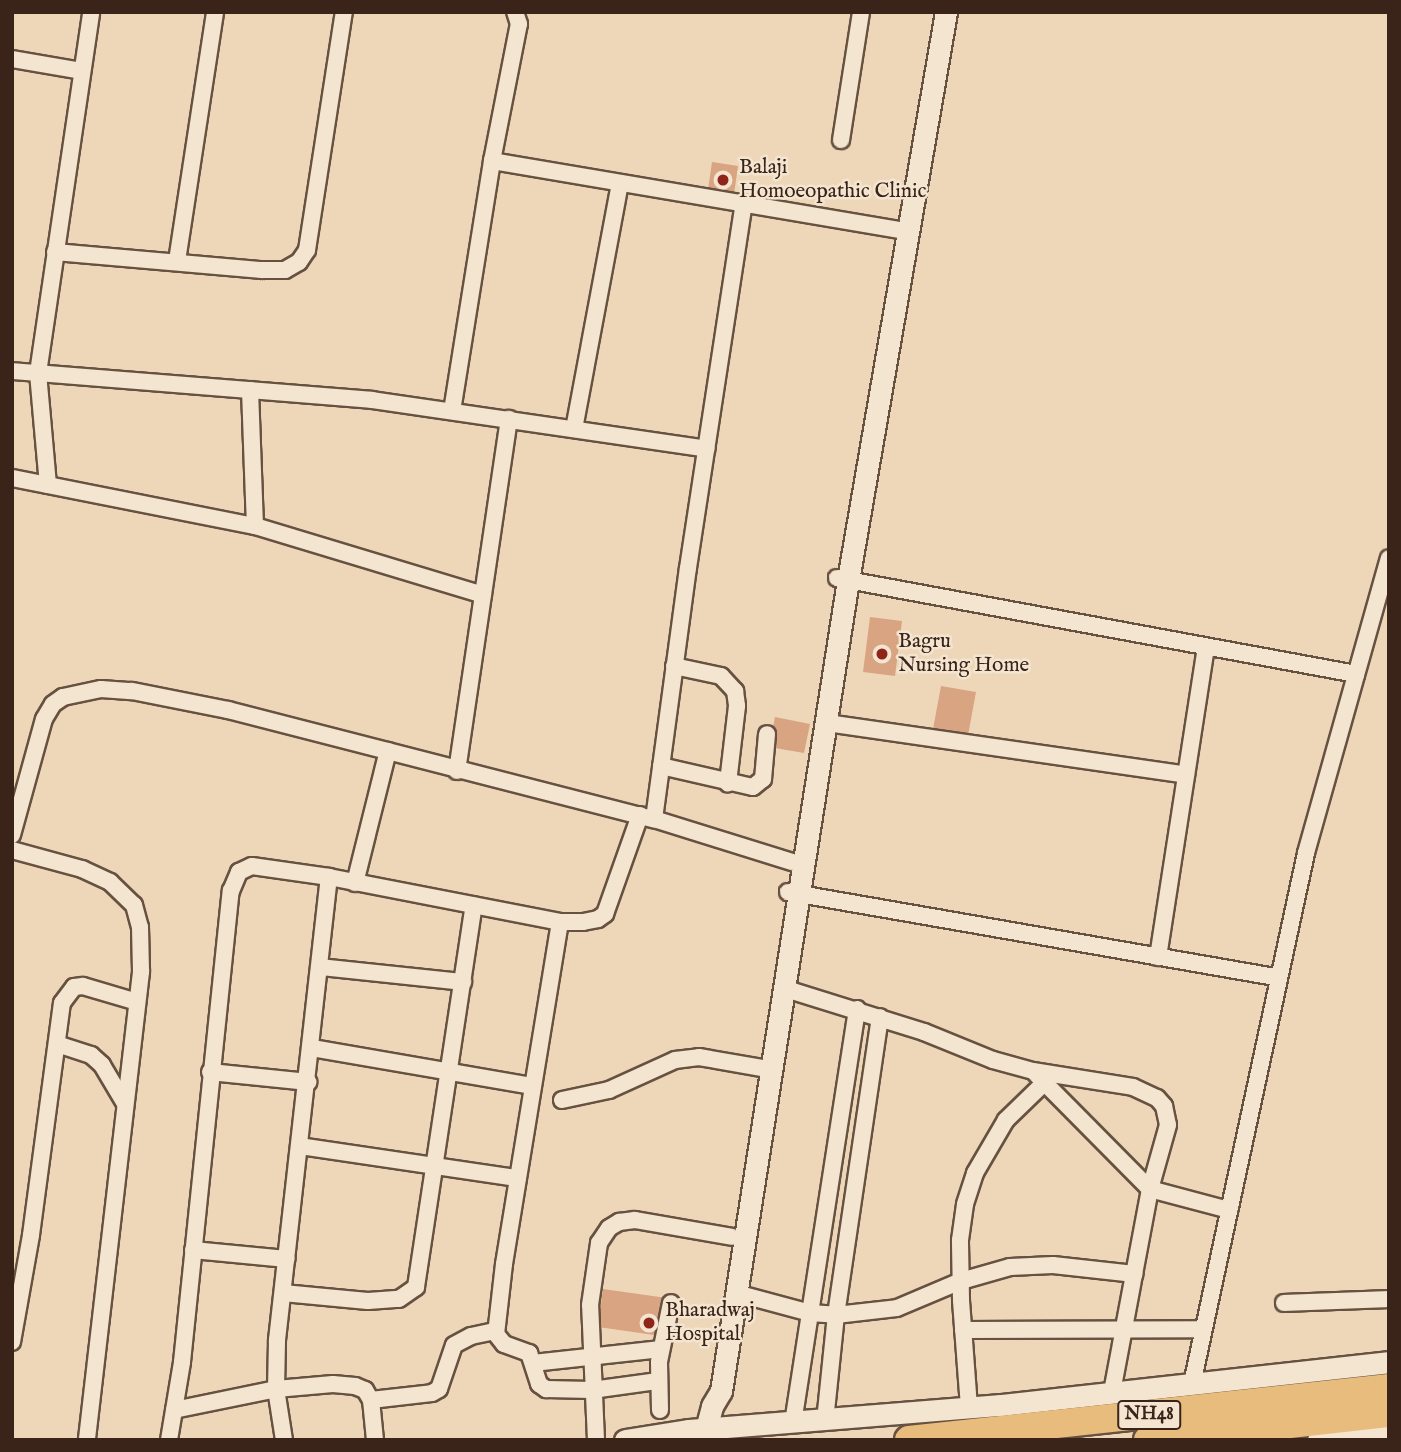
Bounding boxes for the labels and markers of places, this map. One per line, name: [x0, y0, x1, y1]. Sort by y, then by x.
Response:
place label: Balaji Homoeopathic Clinic: [739, 155, 927, 205]
marker: Balaji Homoeopathic Clinic: [713, 170, 733, 190]
place label: Bagru Nursing Home: [898, 629, 1029, 679]
marker: Bagru Nursing Home: [872, 644, 892, 664]
place label: Bharadwaj Hospital: [665, 1298, 755, 1348]
marker: Bharadwaj Hospital: [639, 1313, 659, 1333]

